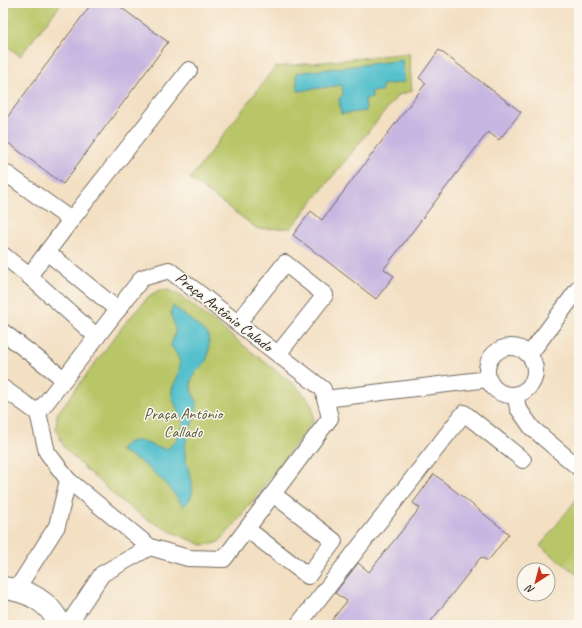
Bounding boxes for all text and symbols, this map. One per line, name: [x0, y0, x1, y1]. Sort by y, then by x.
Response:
street label: Praça Antônio Calado: [171, 268, 279, 358]
park label: Praça Antônio Callado: [144, 404, 225, 442]
north arrow: [516, 562, 556, 602]
text: N: [521, 581, 537, 598]

